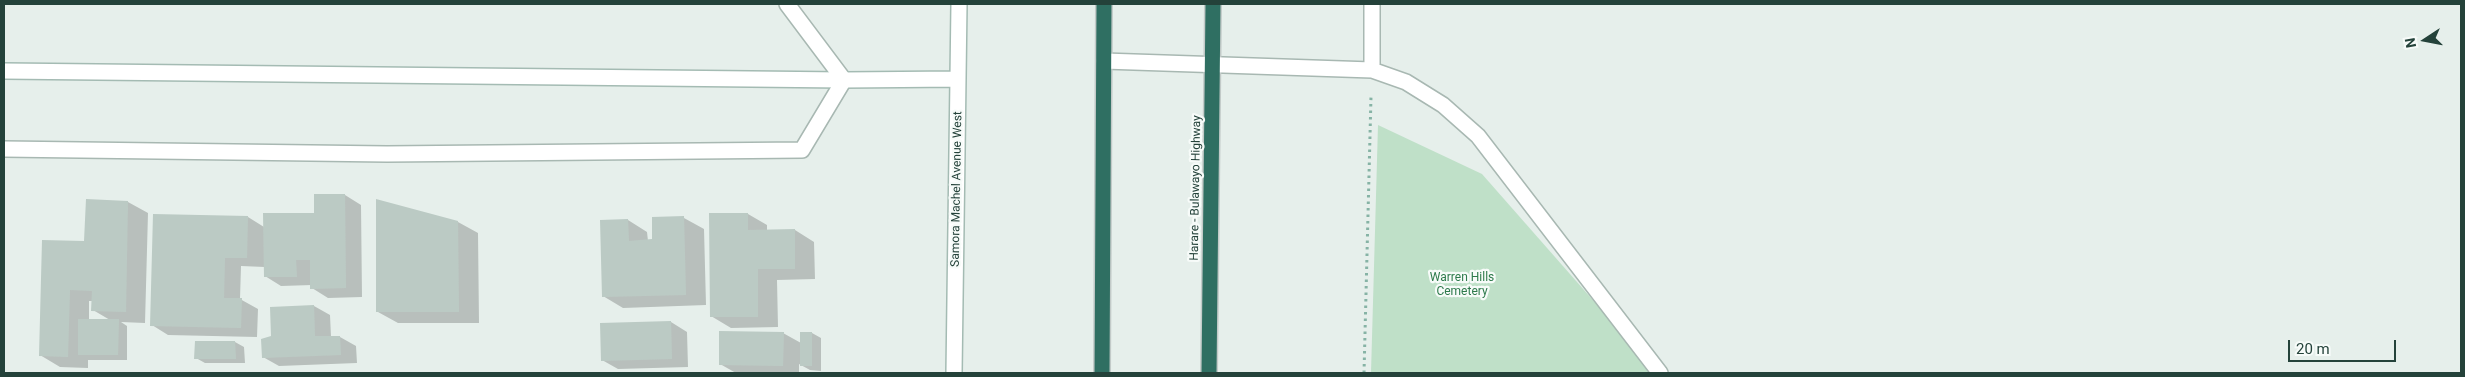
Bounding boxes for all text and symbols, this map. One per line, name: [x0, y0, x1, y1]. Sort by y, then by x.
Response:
north arrow: [2400, 15, 2450, 65]
text: N: [2401, 36, 2419, 49]
street label: Samora Machel Avenue West: [948, 111, 966, 267]
street label: Harare - Bulawayo Highway: [1188, 115, 1204, 261]
park label: Warren Hills Cemetery: [1430, 271, 1494, 299]
scale bar: [2290, 330, 2398, 362]
text: 20 m: [2296, 340, 2330, 358]

